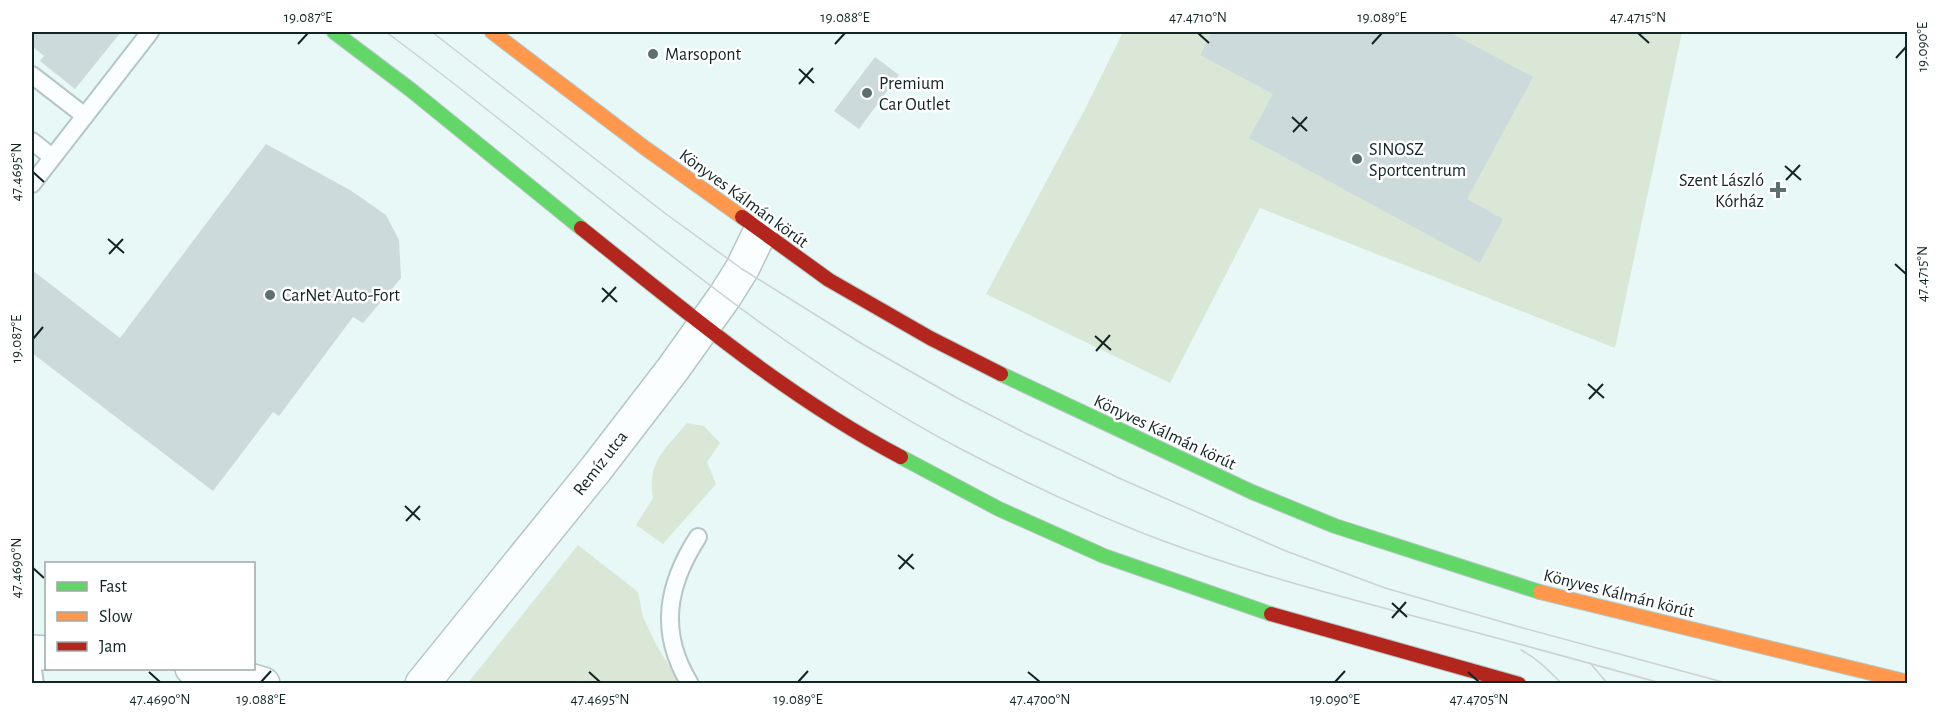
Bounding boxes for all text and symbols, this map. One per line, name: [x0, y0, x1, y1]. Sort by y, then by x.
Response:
text: 19.087°E: [284, 10, 332, 25]
text: 19.088°E: [820, 10, 870, 25]
text: 47.4710°N: [1169, 10, 1227, 25]
text: 19.089°E: [1357, 10, 1407, 25]
text: 47.4715°N: [1610, 10, 1666, 25]
text: 19.090°E: [1915, 22, 1930, 72]
place label: Marsopont: [665, 46, 742, 64]
marker: Marsopont: [646, 47, 660, 61]
place label: Premium Car Outlet: [879, 75, 950, 114]
marker: Premium Car Outlet: [860, 86, 874, 100]
place label: SINOSZ Sportcentrum: [1369, 141, 1466, 180]
text: 47.4695°N: [9, 142, 24, 202]
street label: Könyves Kálmán körút: [676, 146, 811, 252]
marker: SINOSZ Sportcentrum: [1350, 152, 1364, 166]
place label: Szent László Kórház: [1679, 172, 1764, 211]
marker: Szent László Kórház: [1769, 181, 1787, 199]
text: 47.4715°N: [1915, 246, 1930, 302]
place label: CarNet Auto-Fort: [282, 287, 400, 305]
marker: CarNet Auto-Fort: [263, 288, 277, 302]
text: 19.087°E: [9, 315, 24, 363]
street label: Könyves Kálmán körút: [1091, 392, 1239, 474]
street label: Remíz utca: [570, 428, 631, 499]
text: 47.4690°N: [9, 538, 24, 598]
legend: [45, 562, 255, 670]
street label: Könyves Kálmán körút: [1542, 567, 1696, 621]
text: Fast: [99, 578, 127, 596]
text: Slow: [99, 608, 132, 626]
text: Jam: [99, 638, 127, 656]
text: 47.4690°N: [130, 692, 190, 707]
text: 19.088°E: [236, 692, 286, 707]
text: 47.4695°N: [570, 692, 630, 707]
text: 19.089°E: [773, 692, 823, 707]
text: 47.4700°N: [1010, 692, 1070, 707]
text: 19.090°E: [1310, 692, 1360, 707]
text: 47.4705°N: [1449, 692, 1509, 707]

